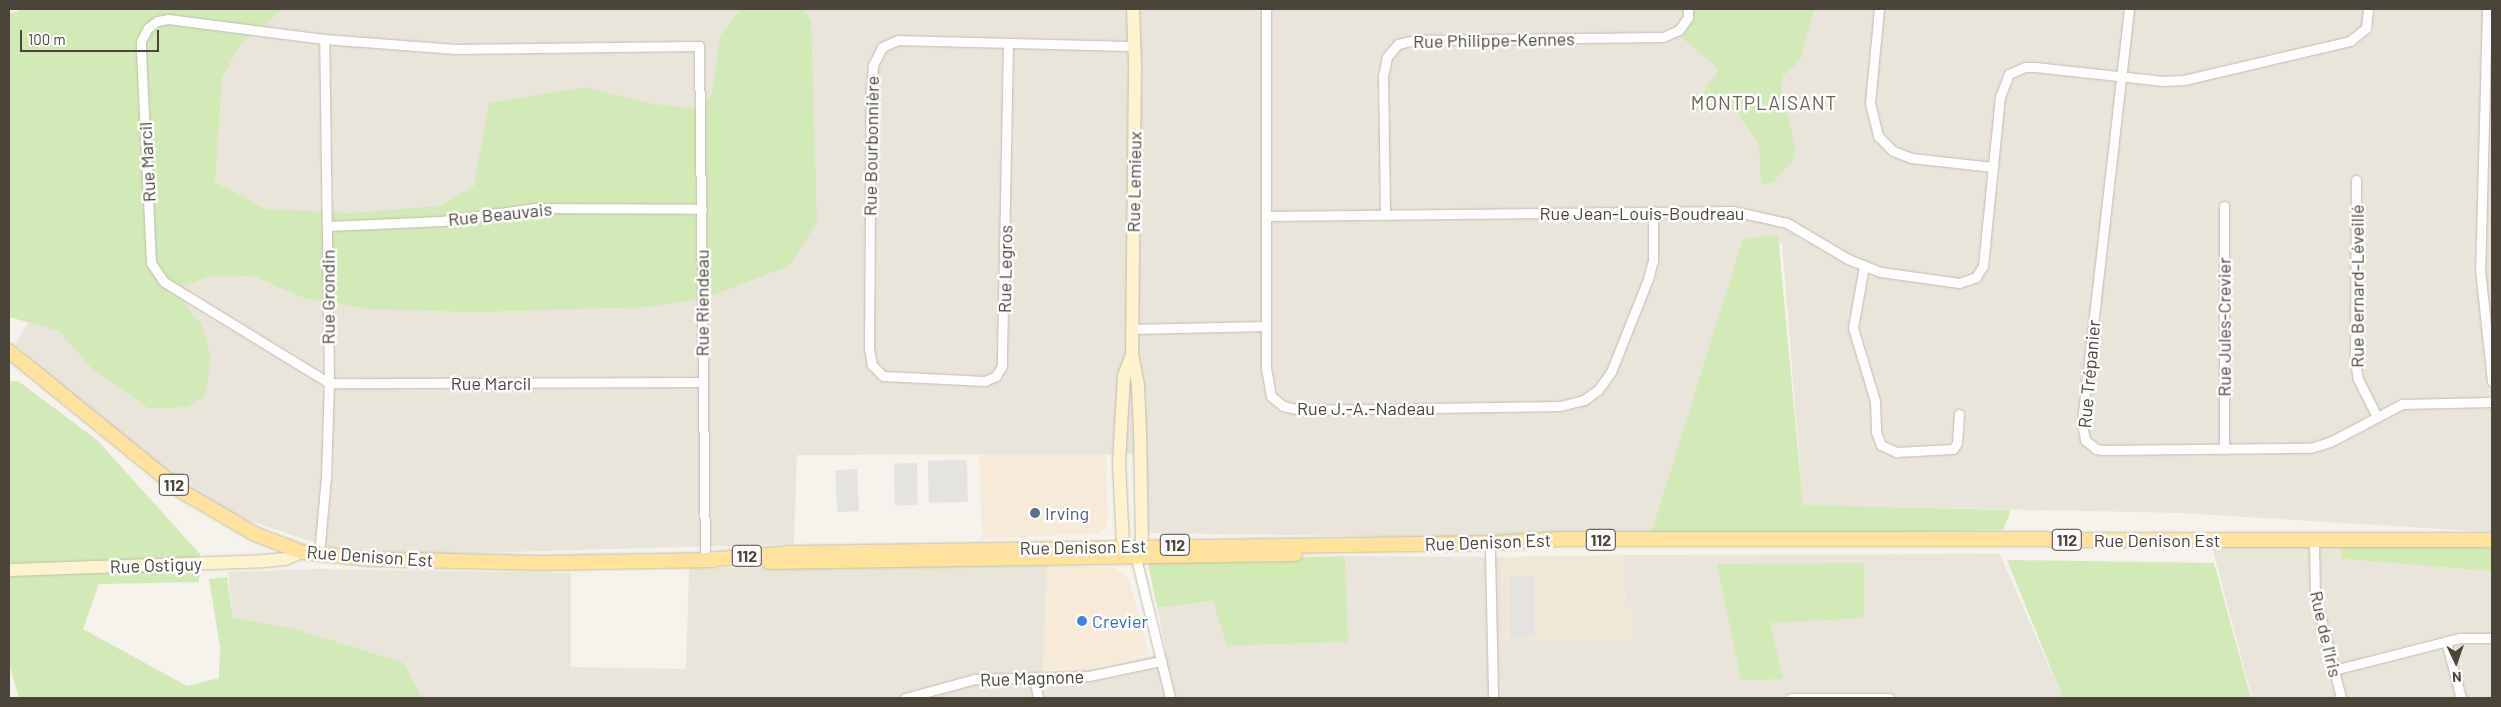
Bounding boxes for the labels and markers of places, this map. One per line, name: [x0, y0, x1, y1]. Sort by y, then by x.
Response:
place label: Irving: [1045, 502, 1089, 524]
marker: Irving: [1029, 507, 1041, 519]
place label: Crevier: [1092, 610, 1148, 632]
marker: Crevier: [1076, 615, 1088, 627]

